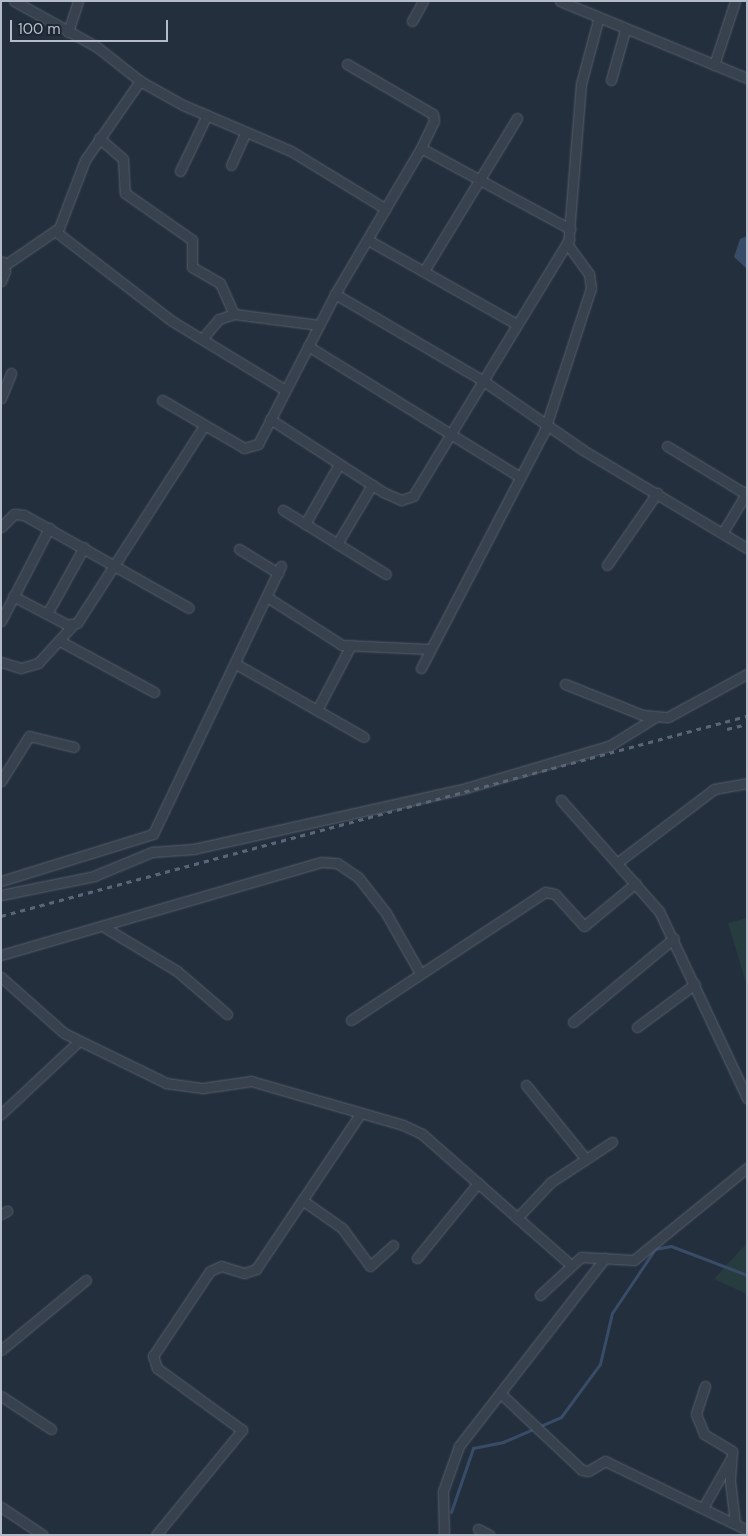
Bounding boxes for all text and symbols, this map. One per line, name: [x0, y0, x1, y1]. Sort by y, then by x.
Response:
scale bar: [12, 10, 170, 42]
text: 100 m: [18, 19, 61, 39]

